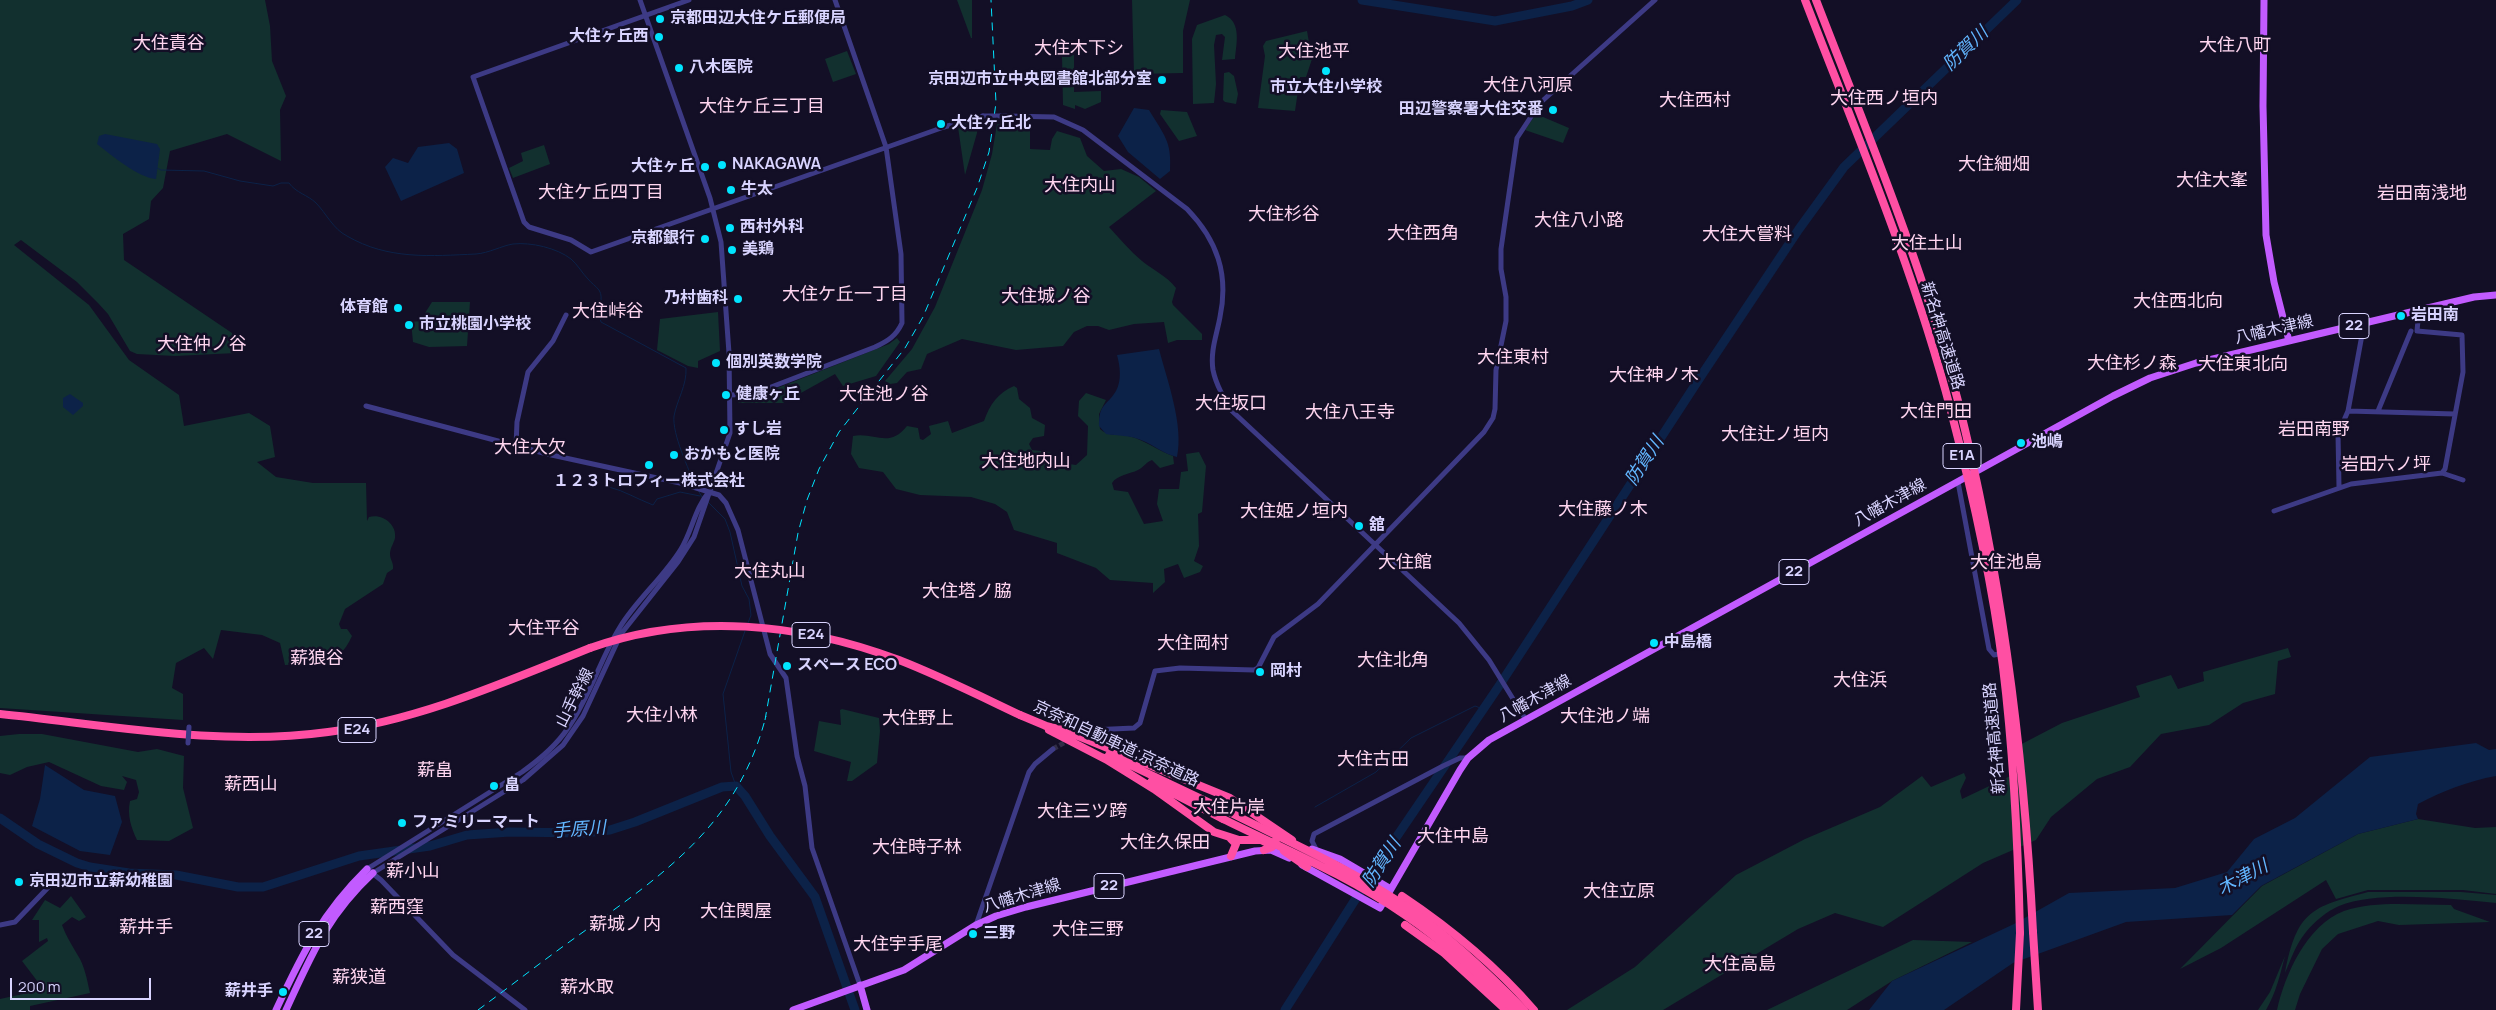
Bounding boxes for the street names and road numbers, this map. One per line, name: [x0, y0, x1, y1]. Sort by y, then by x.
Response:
street label: 新名神高速道路: [1916, 280, 1968, 392]
street label: 八幡木津線: [2233, 312, 2315, 348]
road number: 22: [2339, 314, 2369, 338]
road number: E1A: [1943, 444, 1981, 468]
street label: 八幡木津線: [1850, 475, 1930, 531]
road number: 22: [1779, 560, 1809, 584]
road number: E24: [792, 622, 830, 648]
street label: 山手幹線: [552, 665, 598, 731]
street label: 八幡木津線: [1495, 671, 1575, 727]
street label: 新名神高速道路: [1981, 681, 2009, 795]
street label: 京奈和自動車道;京奈道路: [1030, 697, 1202, 791]
road number: E24: [338, 718, 376, 742]
road number: 22: [1094, 874, 1124, 898]
street label: 八幡木津線: [981, 875, 1063, 917]
road number: 22: [299, 922, 329, 946]

